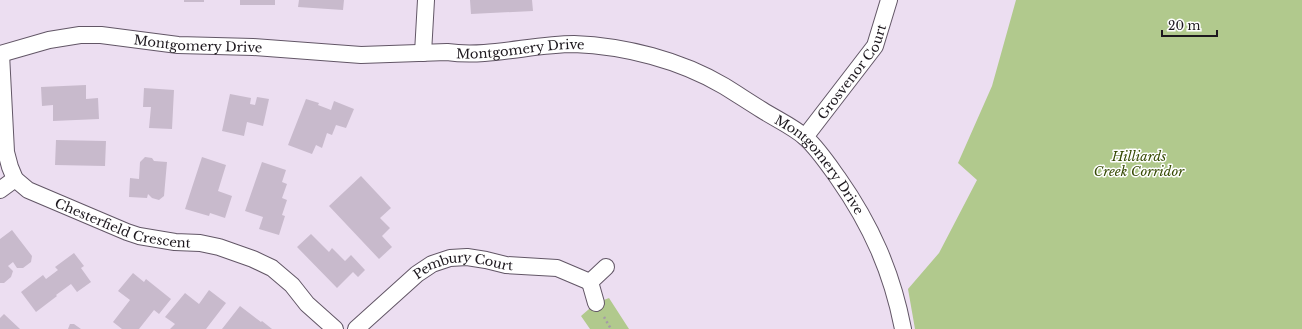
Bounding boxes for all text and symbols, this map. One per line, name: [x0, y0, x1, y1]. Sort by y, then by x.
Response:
scale bar: [1162, 12, 1217, 38]
text: 20 m: [1168, 18, 1200, 33]
street label: Grosvenor Court: [814, 22, 890, 123]
street label: Montgomery Drive: [133, 31, 263, 57]
street label: Montgomery Drive: [456, 36, 585, 63]
street label: Montgomery Drive: [772, 111, 867, 218]
park label: Hilliards Creek Corridor: [1094, 148, 1185, 180]
street label: Chesterfield Crescent: [52, 194, 191, 252]
street label: Pembury Court: [410, 249, 513, 283]

